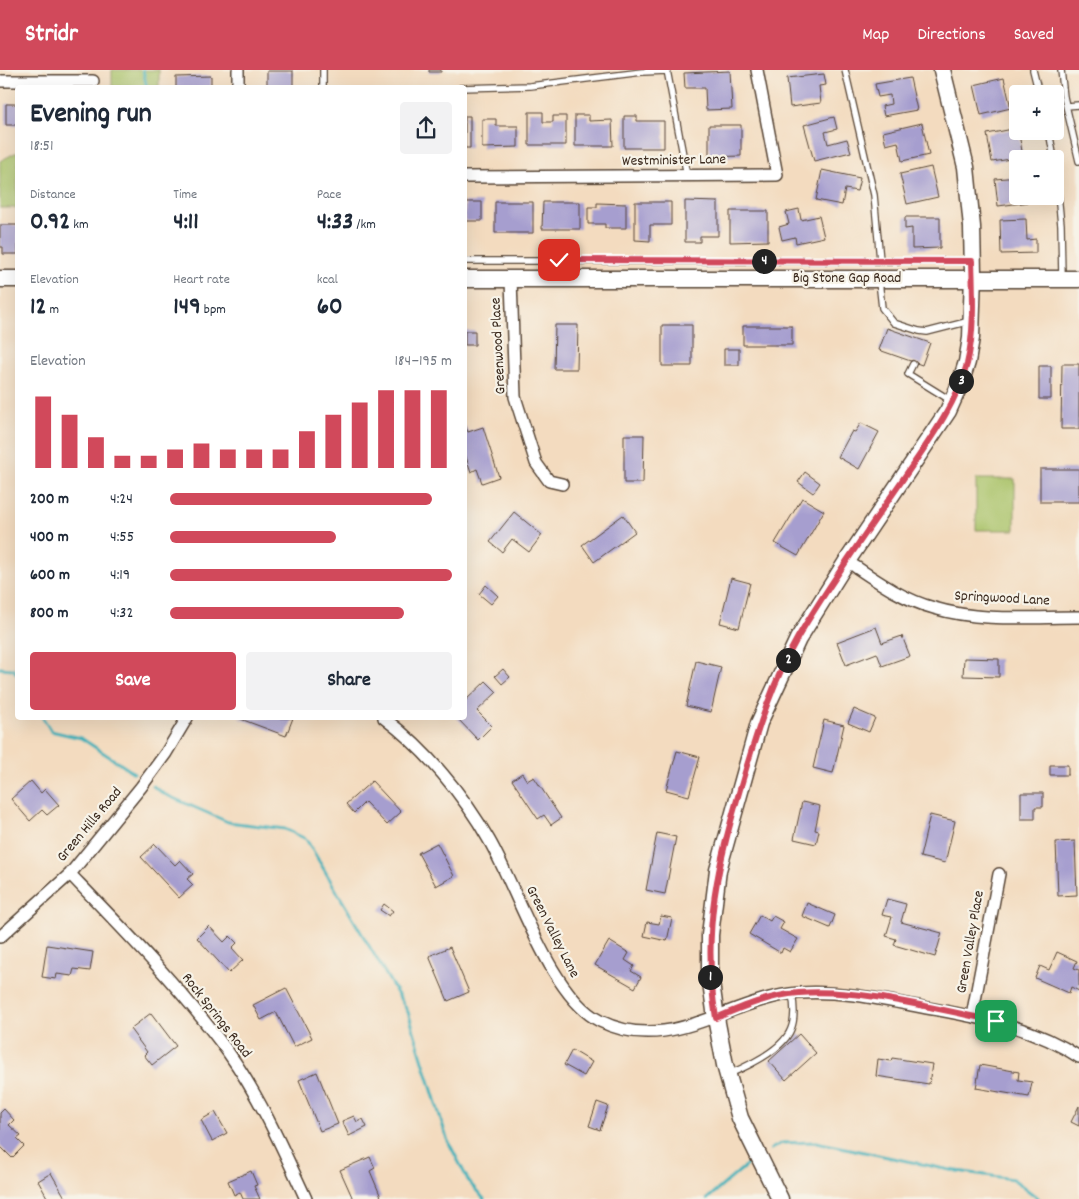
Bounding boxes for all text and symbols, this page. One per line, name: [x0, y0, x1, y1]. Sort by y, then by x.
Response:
text: Stridr: [25, 18, 78, 52]
text: Map: [862, 23, 889, 48]
text: Directions: [917, 23, 986, 48]
text: Saved: [1014, 23, 1054, 48]
map controls: [1009, 85, 1064, 205]
button: +: [1009, 85, 1064, 140]
text: Evening run: [30, 96, 152, 136]
button: share: [400, 102, 452, 154]
text: 18:51: [30, 135, 54, 158]
street label: Westminister Lane: [622, 149, 727, 173]
button: −: [1009, 150, 1064, 205]
text: Distance: [30, 185, 76, 205]
text: Time: [173, 185, 197, 205]
text: Pace: [317, 185, 341, 205]
text: 0.92: [30, 205, 70, 241]
text: 4:11: [173, 205, 199, 241]
text: 4:33: [317, 205, 353, 241]
text: km: [70, 215, 89, 235]
text: /km: [353, 215, 376, 235]
pin: [538, 239, 580, 281]
icon: check: [545, 246, 573, 274]
pin: 4: [752, 248, 776, 274]
text: 4: [762, 251, 767, 271]
street label: Big Stone Gap Road: [793, 268, 901, 290]
text: Elevation: [30, 270, 79, 290]
text: Heart rate: [173, 270, 230, 290]
text: kcal: [317, 270, 338, 290]
text: 12: [30, 290, 46, 326]
text: 149: [173, 290, 201, 326]
text: 60: [317, 290, 343, 326]
street label: Greenwood Place: [485, 297, 513, 395]
text: m: [46, 300, 59, 320]
text: bpm: [201, 300, 226, 320]
text: Elevation: [30, 350, 86, 373]
text: 184–195 m: [395, 350, 452, 373]
pin: 3: [948, 368, 974, 394]
text: 3: [958, 371, 965, 391]
text: 200 m: [30, 488, 69, 511]
text: 4:24: [110, 488, 133, 511]
text: 400 m: [30, 526, 69, 549]
text: 4:55: [110, 526, 134, 549]
text: 600 m: [30, 564, 70, 587]
text: 4:19: [110, 564, 130, 587]
street label: Springwood Lane: [954, 586, 1051, 613]
text: 800 m: [30, 602, 69, 625]
text: 4:32: [110, 602, 133, 625]
pin: 2: [776, 648, 800, 672]
text: 2: [785, 650, 792, 670]
button: Save: [30, 652, 236, 710]
button: Share: [246, 652, 452, 710]
street label: Green Hills Road: [52, 783, 128, 867]
street label: Green Valley Lane: [519, 882, 585, 982]
street label: Green Valley Place: [951, 888, 991, 995]
pin: 1: [698, 964, 722, 990]
text: 1: [709, 967, 712, 987]
street label: Rock Springs Road: [176, 969, 256, 1063]
pin: [975, 1000, 1017, 1042]
icon: arrive: [982, 1007, 1010, 1035]

